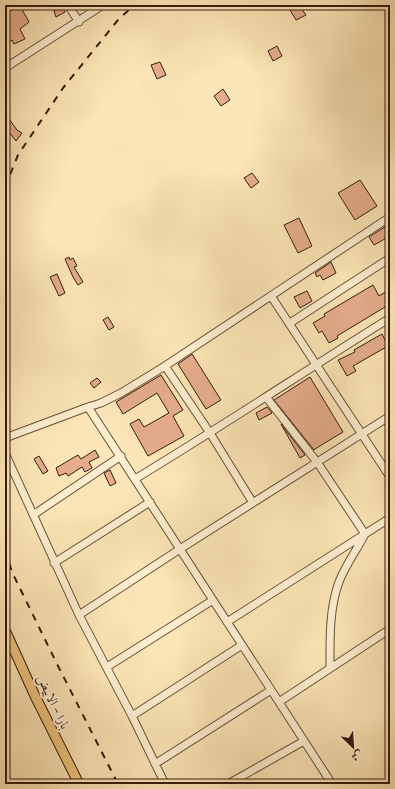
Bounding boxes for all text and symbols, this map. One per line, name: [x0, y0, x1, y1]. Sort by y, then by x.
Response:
street label: بارا - الابيض: [32, 672, 74, 732]
north arrow: [333, 727, 373, 767]
text: ش: [349, 747, 365, 765]

